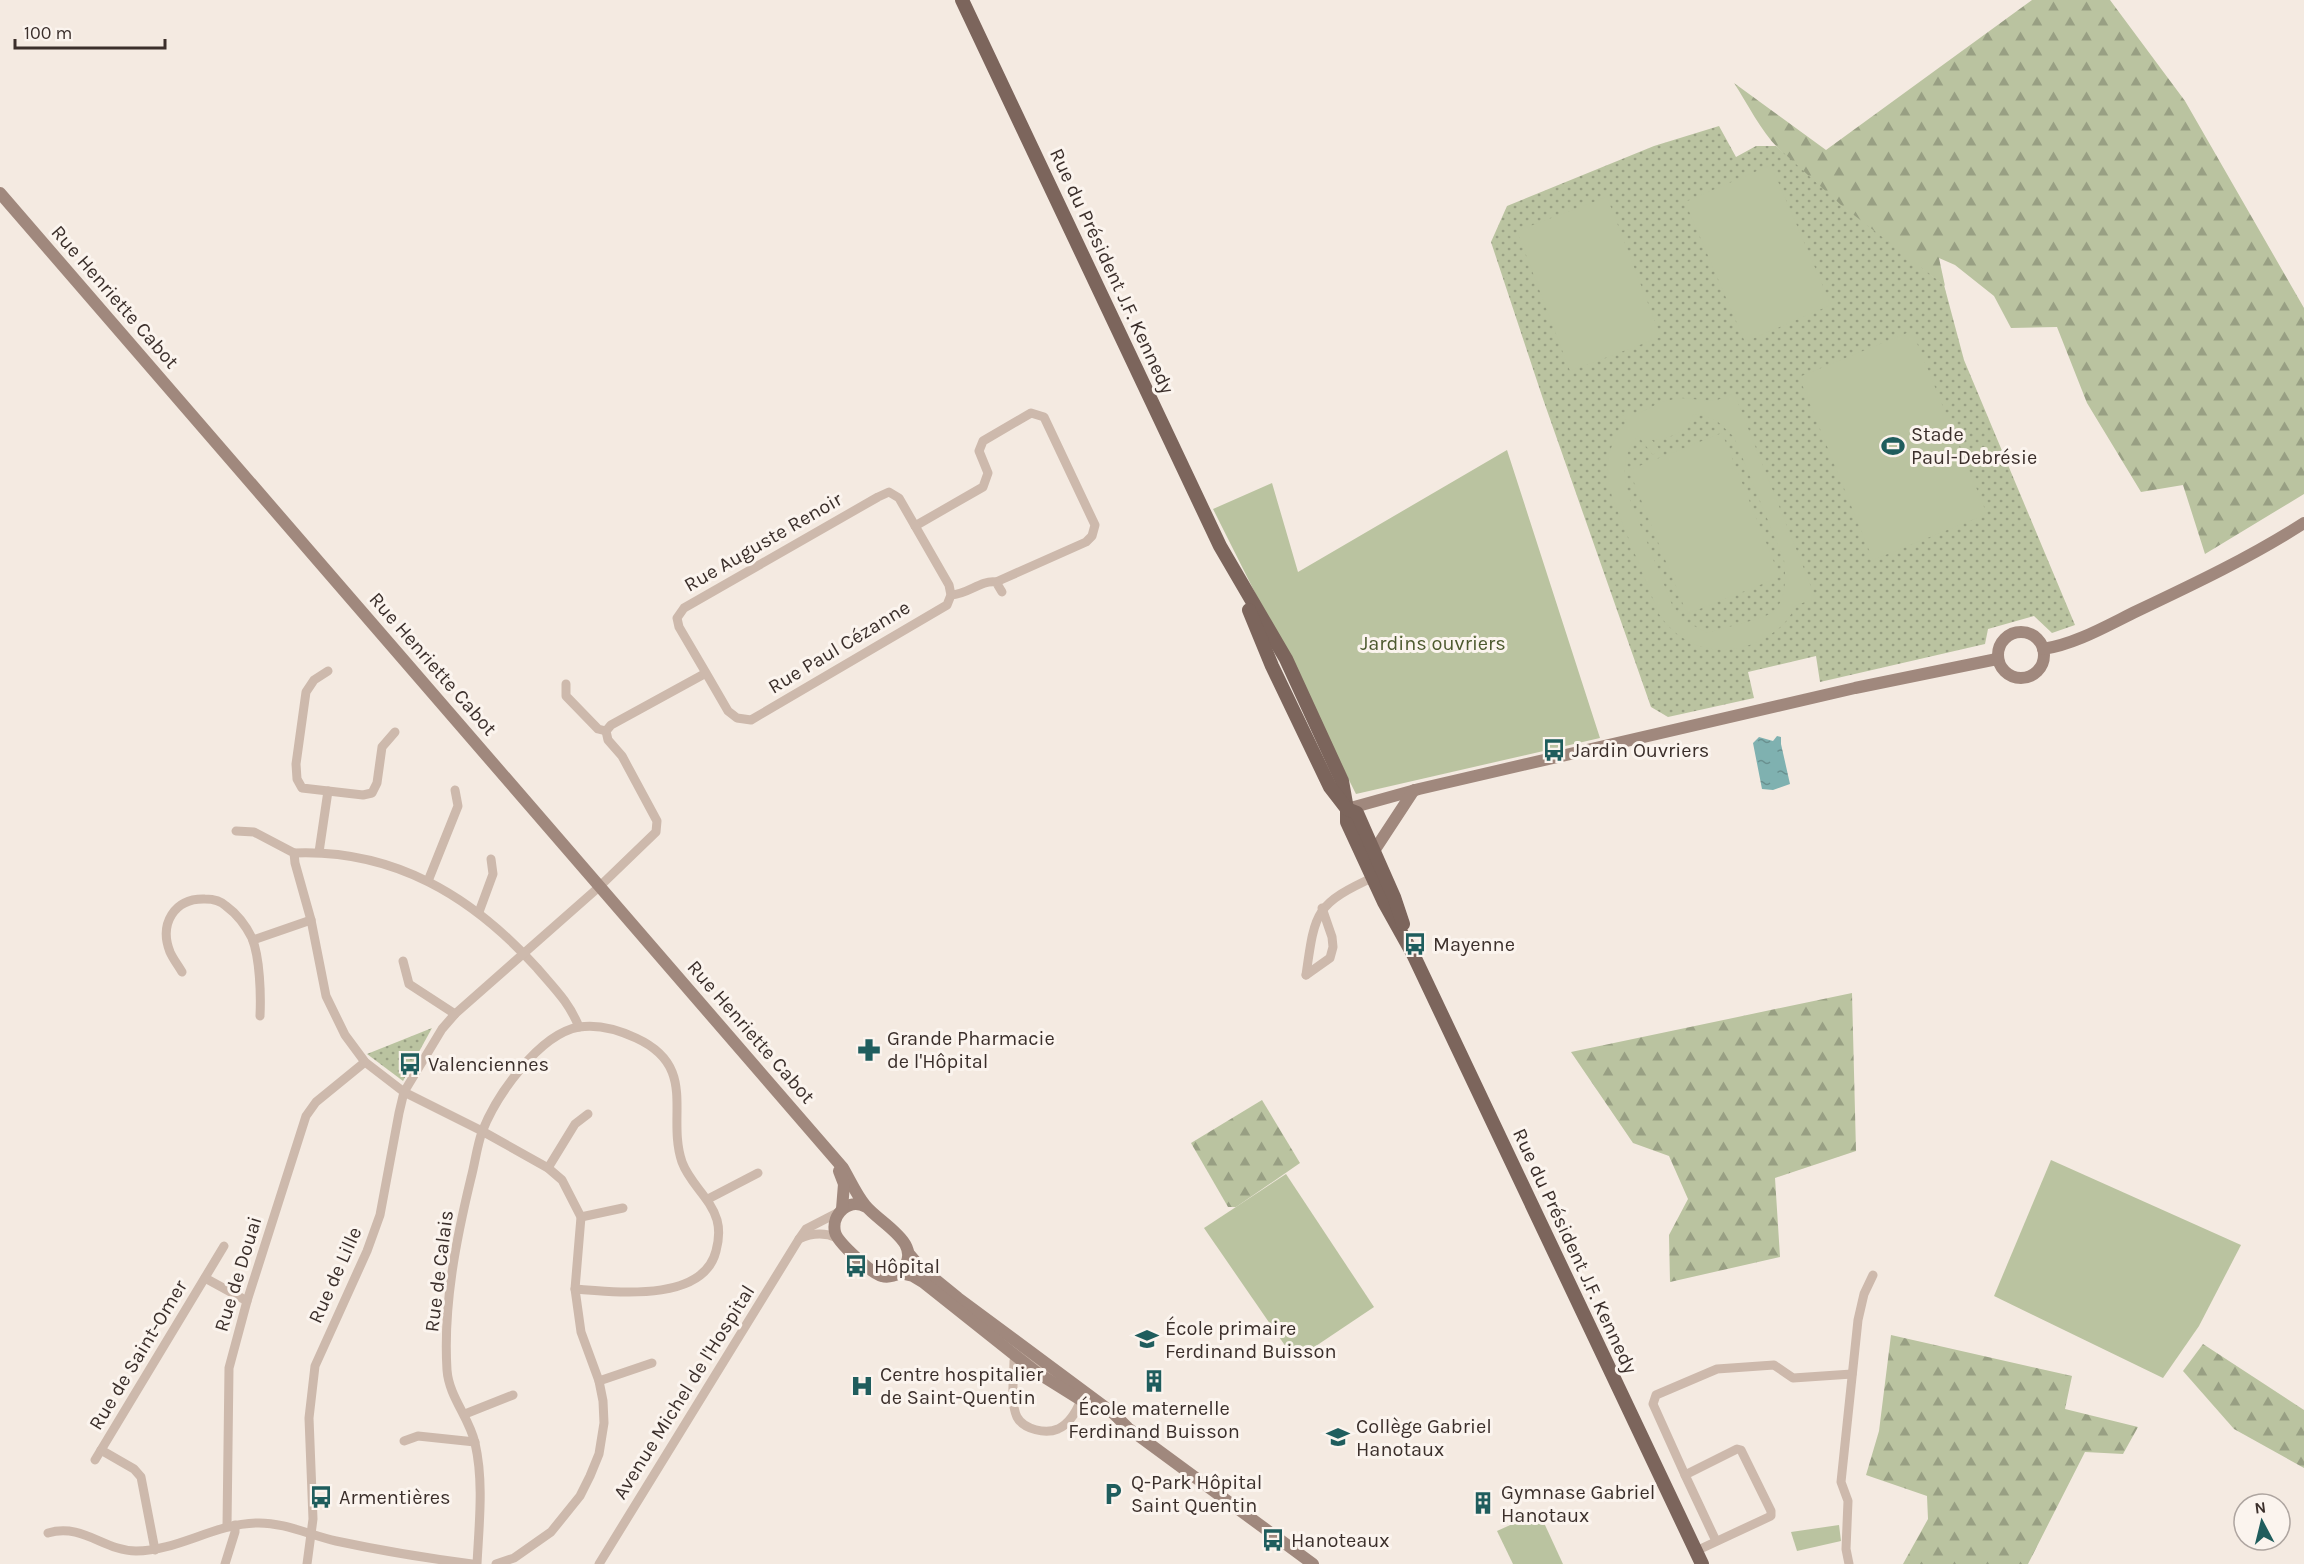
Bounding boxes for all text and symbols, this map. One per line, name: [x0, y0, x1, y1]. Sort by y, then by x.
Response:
scale bar: [15, 12, 165, 50]
text: 100 m: [24, 22, 72, 44]
street label: Rue du Président J.F. Kennedy: [1045, 145, 1179, 397]
street label: Rue Henriette Cabot: [47, 221, 184, 374]
place label: Stade Paul-Debrésie: [1911, 423, 2037, 469]
sports icon: Stade Paul-Debrésie: [1880, 433, 1906, 459]
street label: Rue Auguste Renoir: [680, 487, 847, 596]
street label: Rue Henriette Cabot: [365, 588, 502, 741]
street label: Rue Paul Cézanne: [764, 596, 914, 698]
park label: Jardins ouvriers: [1360, 632, 1506, 655]
bus stop icon: Jardin Ouvriers: [1541, 737, 1567, 763]
place label: Jardin Ouvriers: [1572, 739, 1709, 762]
bus stop icon: Mayenne: [1402, 931, 1428, 957]
place label: Mayenne: [1433, 933, 1515, 956]
street label: Rue Henriette Cabot: [683, 956, 820, 1109]
place label: Grande Pharmacie de l'Hôpital: [887, 1027, 1055, 1073]
pharmacy icon: Grande Pharmacie de l'Hôpital: [856, 1037, 882, 1063]
bus stop icon: Valenciennes: [397, 1051, 423, 1077]
place label: Valenciennes: [428, 1053, 549, 1076]
street label: Rue du Président J.F. Kennedy: [1508, 1125, 1642, 1377]
street label: Rue de Calais: [420, 1209, 458, 1333]
street label: Rue de Douai: [210, 1214, 266, 1334]
street label: Rue de Lille: [304, 1223, 366, 1327]
bus stop icon: Hôpital: [843, 1253, 869, 1279]
place label: Hôpital: [874, 1255, 940, 1278]
street label: Rue de Saint-Omer: [84, 1275, 192, 1434]
street label: Avenue Michel de l'Hospital: [608, 1281, 760, 1503]
place label: École primaire Ferdinand Buisson: [1165, 1316, 1337, 1363]
school or university icon: École primaire Ferdinand Buisson: [1134, 1326, 1160, 1352]
place label: Centre hospitalier de Saint-Quentin: [880, 1363, 1044, 1409]
building icon: École maternelle Ferdinand Buisson: [1141, 1368, 1167, 1394]
hospital icon: Centre hospitalier de Saint-Quentin: [849, 1373, 875, 1399]
place label: École maternelle Ferdinand Buisson: [1068, 1396, 1240, 1443]
place label: Collège Gabriel Hanotaux: [1356, 1415, 1492, 1461]
school or university icon: Collège Gabriel Hanotaux: [1325, 1424, 1351, 1450]
place label: Q-Park Hôpital Saint Quentin: [1131, 1471, 1262, 1517]
parking icon: Q-Park Hôpital Saint Quentin: [1100, 1481, 1126, 1507]
place label: Gymnase Gabriel Hanotaux: [1501, 1481, 1655, 1527]
bus stop icon: Armentières: [308, 1484, 334, 1510]
place label: Armentières: [339, 1486, 451, 1509]
building icon: Gymnase Gabriel Hanotaux: [1470, 1490, 1496, 1516]
north arrow: [2232, 1492, 2292, 1552]
text: N: [2253, 1497, 2267, 1518]
bus stop icon: Hanoteaux: [1260, 1527, 1286, 1553]
place label: Hanoteaux: [1291, 1529, 1390, 1552]

